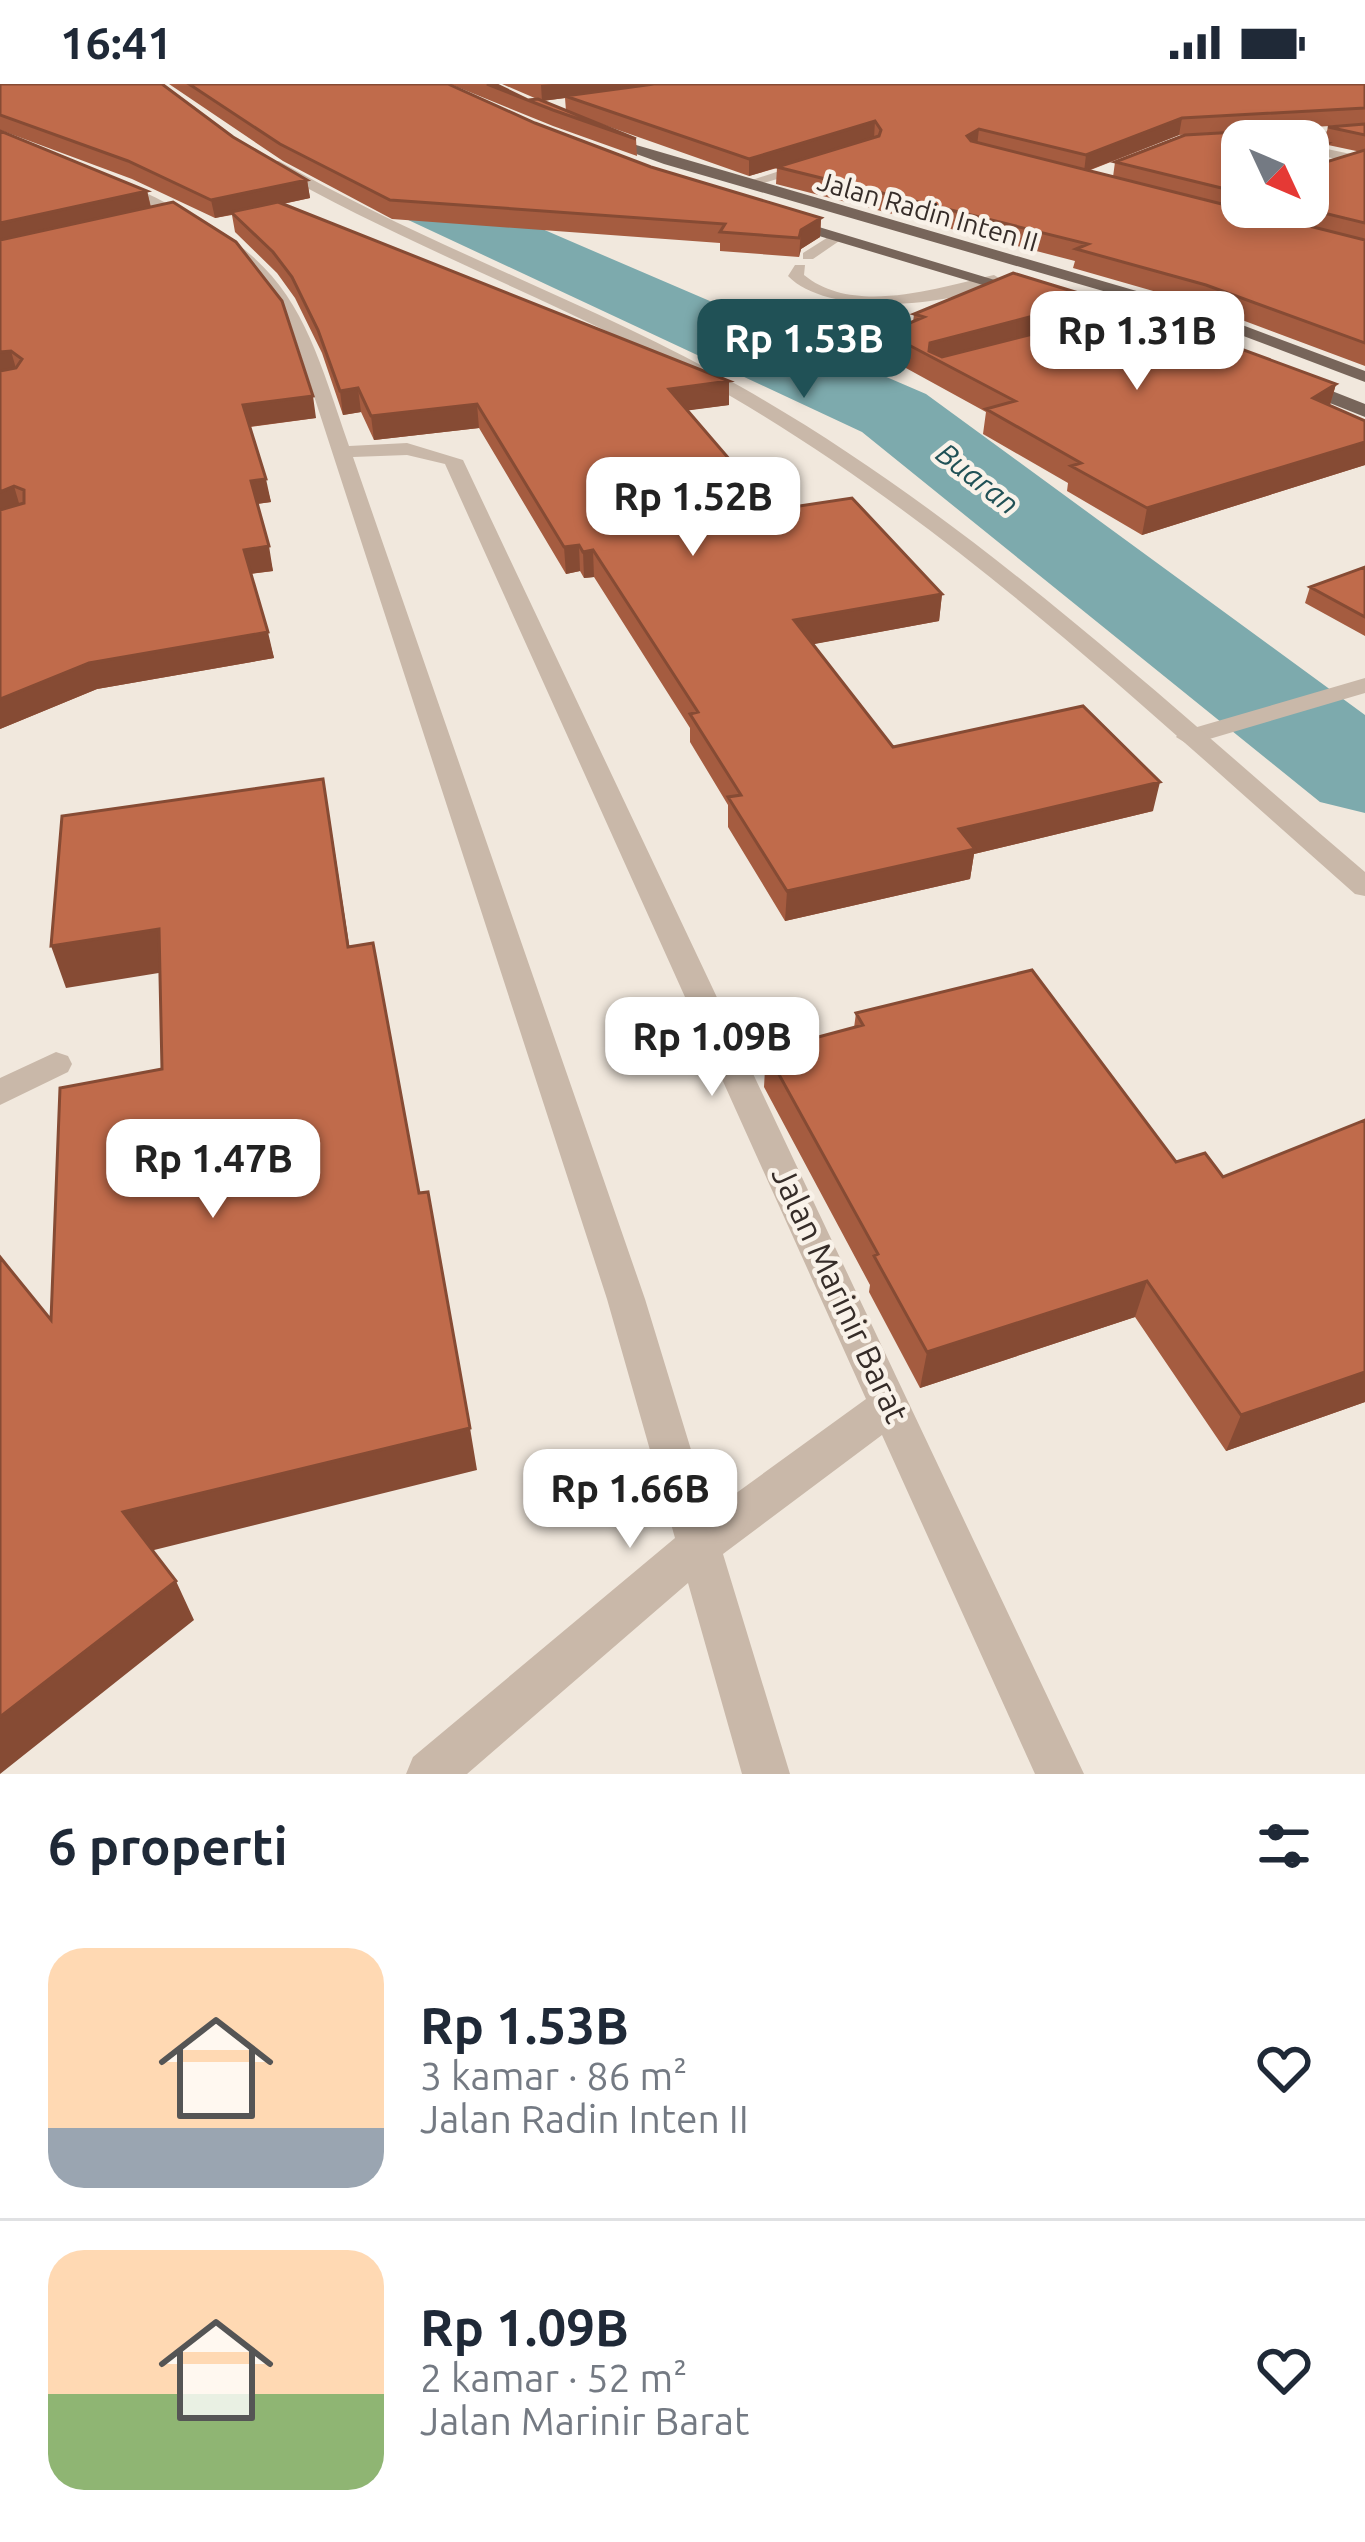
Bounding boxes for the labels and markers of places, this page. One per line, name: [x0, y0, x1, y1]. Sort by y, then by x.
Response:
pin: Rp 1.31B: [1013, 291, 1261, 393]
pin: Rp 1.53B: [680, 299, 928, 401]
pin: Rp 1.52B: [569, 457, 817, 559]
pin: Rp 1.09B: [588, 997, 836, 1099]
pin: Rp 1.47B: [89, 1119, 337, 1221]
pin: Rp 1.66B: [506, 1449, 754, 1551]

